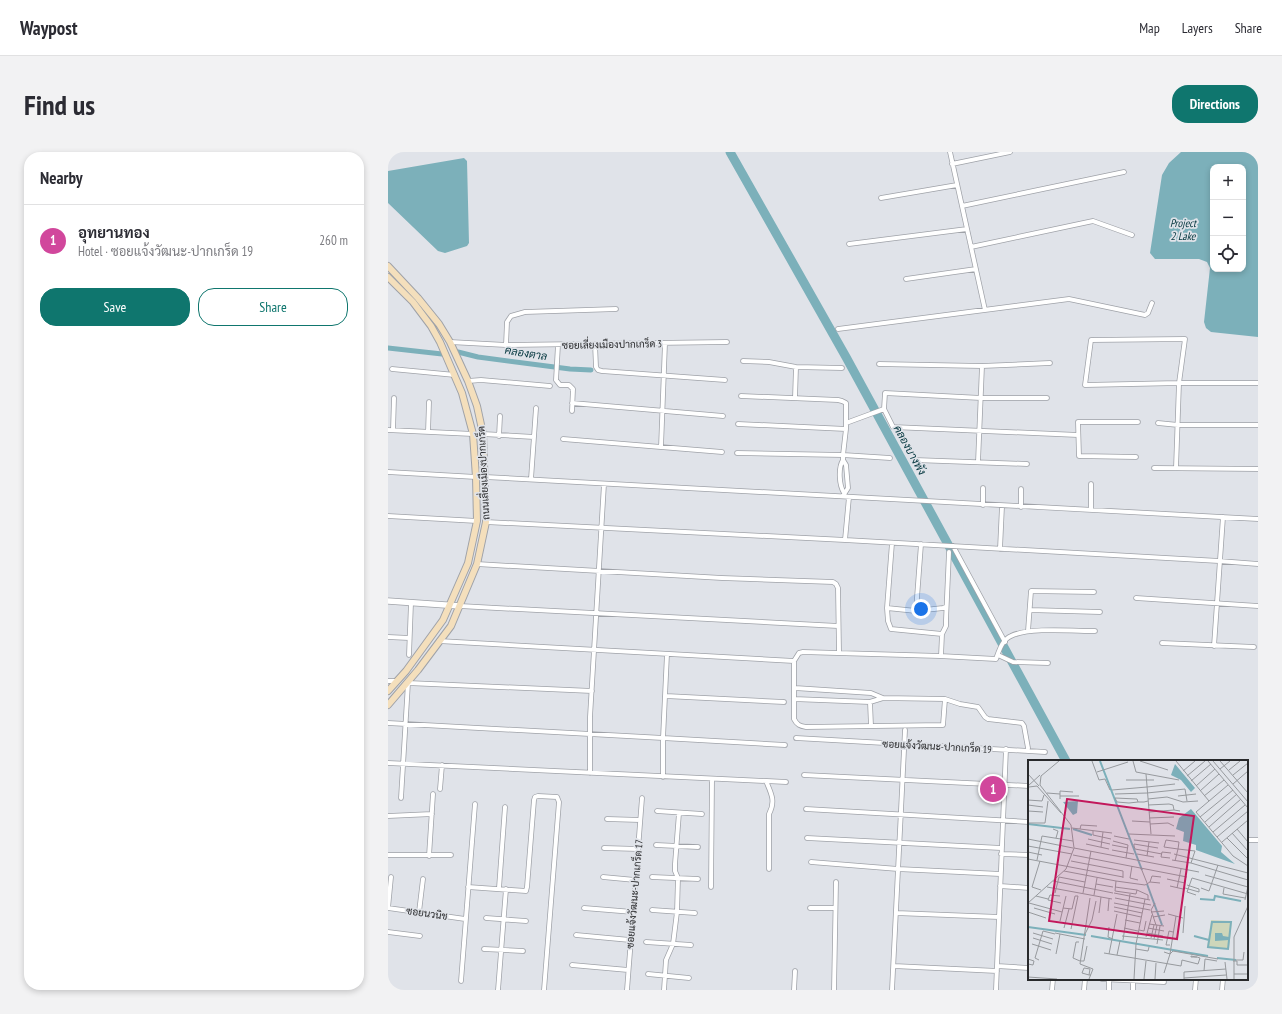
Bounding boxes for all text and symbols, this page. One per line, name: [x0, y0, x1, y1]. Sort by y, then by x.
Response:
text: Waypost: [20, 16, 77, 40]
text: Map: [1139, 19, 1160, 37]
text: Layers: [1182, 19, 1213, 37]
text: Share: [1235, 19, 1262, 37]
button: Directions: [1172, 85, 1258, 123]
text: Find us: [24, 86, 95, 123]
map controls: [1210, 164, 1246, 272]
button: +: [1210, 164, 1246, 200]
text: Nearby: [40, 167, 83, 189]
button: −: [1210, 200, 1246, 236]
water label: Project 2 Lake: [1170, 216, 1198, 243]
text: อุทยานทอง: [78, 223, 150, 242]
text: 1: [50, 232, 56, 249]
text: 260 m: [319, 232, 348, 249]
button: locate: [1210, 236, 1246, 272]
text: Hotel · ซอยแจ้งวัฒนะ-ปากเกร็ด 19: [78, 243, 253, 260]
button: Save: [40, 288, 190, 326]
button: Share: [198, 288, 348, 326]
street label: ซอยเลี่ยงเมืองปากเกร็ด 3: [562, 335, 662, 352]
water label: คลองตาล: [504, 343, 548, 363]
water label: คลองบางพัง: [891, 423, 929, 477]
street label: ถนนเลี่ยงเมืองปากเกร็ด: [473, 426, 492, 520]
your location: [911, 599, 931, 619]
street label: ซอยแจ้งวัฒนะ-ปากเกร็ด 19: [882, 736, 992, 756]
inset map: [1028, 760, 1248, 980]
pin: 1: [980, 774, 1006, 804]
street label: ซอยแจ้งวัฒนะ-ปากเกร็ด 17: [622, 839, 646, 949]
street label: ซอยนวนิช: [405, 904, 448, 923]

